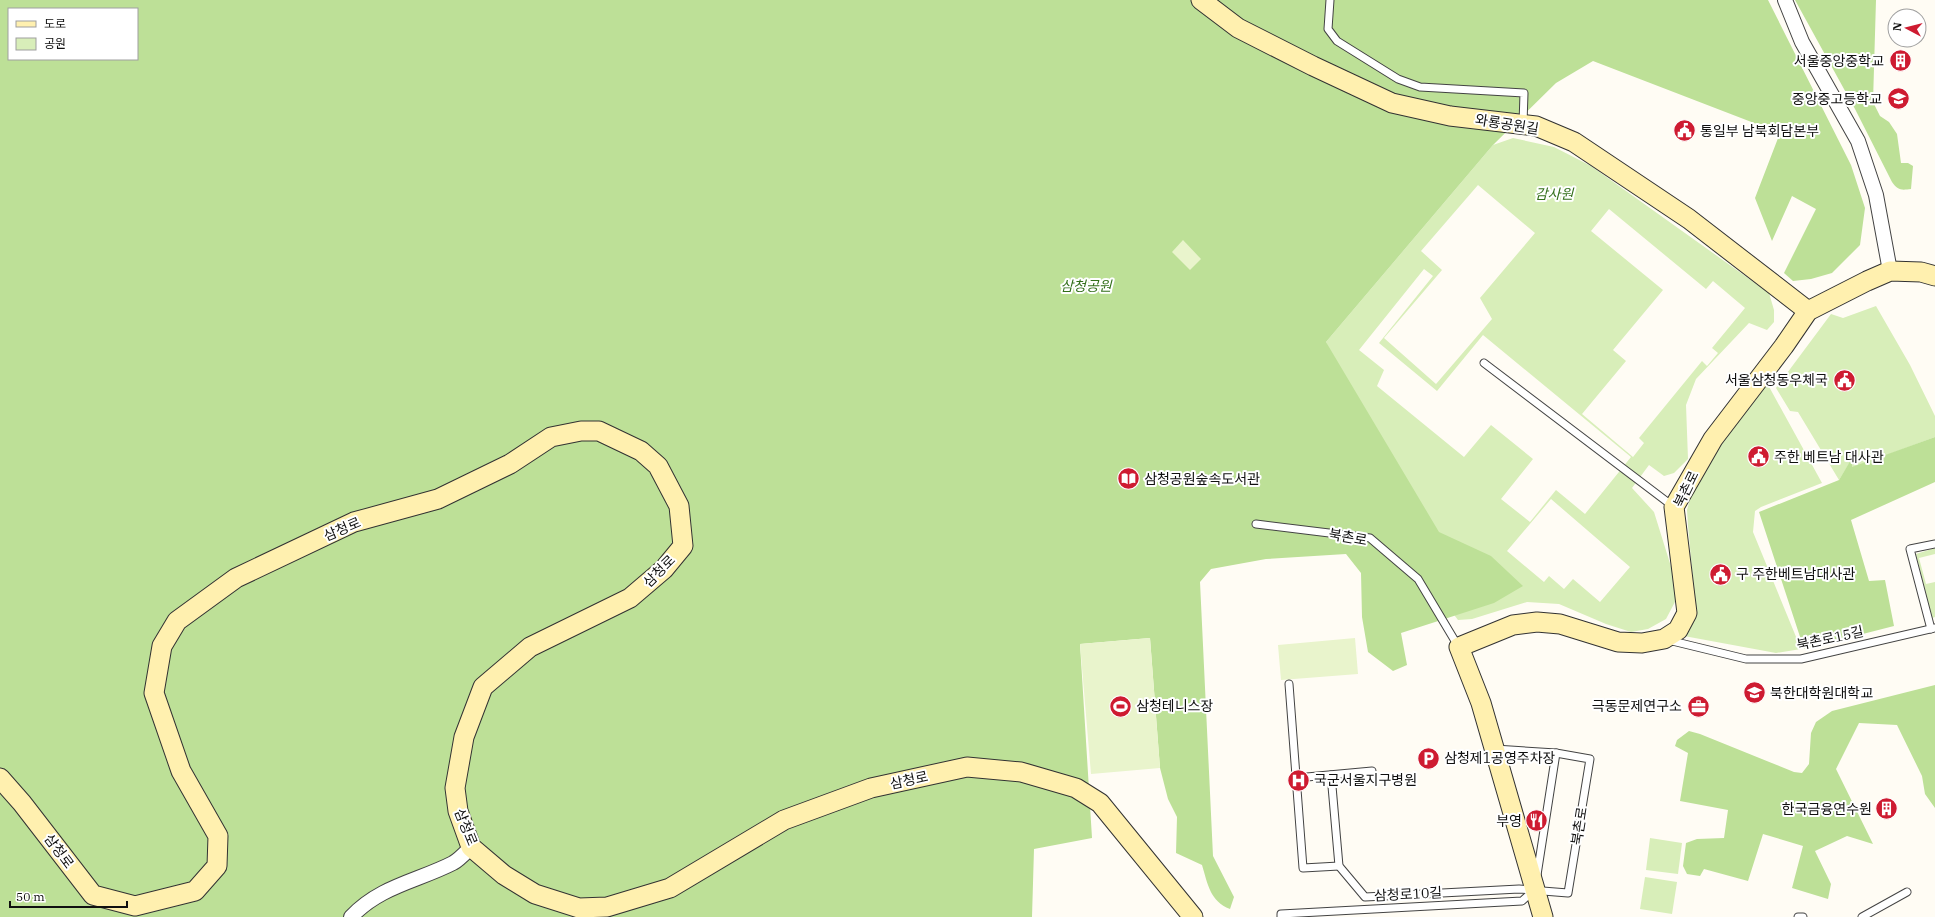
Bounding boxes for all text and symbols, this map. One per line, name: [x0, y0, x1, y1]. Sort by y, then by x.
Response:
legend: [8, 8, 138, 60]
north arrow: [1887, 8, 1927, 48]
text: 도로: [44, 16, 66, 31]
text: N: [1890, 21, 1905, 32]
text: 공원: [44, 36, 66, 51]
building icon: 서울중앙중학교: [1887, 48, 1913, 74]
place label: 서울중앙중학교: [1794, 52, 1884, 70]
school or university icon: 중앙중고등학교: [1885, 86, 1911, 112]
place label: 중앙중고등학교: [1792, 90, 1882, 108]
street label: 와룡공원길: [1474, 110, 1540, 138]
public building icon: 통일부 남북회담본부: [1672, 118, 1698, 144]
place label: 통일부 남북회담본부: [1700, 122, 1819, 140]
park label: 감사원: [1535, 185, 1574, 203]
park label: 삼청공원: [1060, 277, 1113, 295]
public building icon: 서울삼청동우체국: [1831, 367, 1857, 393]
place label: 서울삼청동우체국: [1725, 371, 1828, 389]
public building icon: 주한 베트남 대사관: [1745, 444, 1771, 470]
place label: 주한 베트남 대사관: [1774, 448, 1884, 466]
library icon: 삼청공원숲속도서관: [1115, 466, 1141, 492]
street label: 북촌로: [1669, 468, 1703, 510]
place label: 삼청공원숲속도서관: [1144, 470, 1260, 488]
street label: 삼청로: [321, 513, 363, 545]
street label: 북촌로: [1327, 525, 1369, 549]
street label: 삼청로: [639, 551, 679, 591]
public building icon: 구 주한베트남대사관: [1708, 561, 1734, 587]
place label: 구 주한베트남대사관: [1736, 565, 1855, 583]
street label: 북촌로15길: [1795, 622, 1865, 654]
school or university icon: 북한대학원대학교: [1742, 680, 1768, 706]
place label: 북한대학원대학교: [1770, 684, 1873, 702]
sports icon: 삼청테니스장: [1107, 693, 1133, 719]
office icon: 극동문제연구소: [1685, 693, 1711, 719]
place label: 삼청테니스장: [1136, 697, 1213, 715]
place label: 극동문제연구소: [1592, 697, 1682, 715]
parking icon: 삼청제1공영주차장: [1416, 745, 1442, 771]
place label: 삼청제1공영주차장: [1444, 749, 1556, 767]
street label: 삼청로: [888, 767, 930, 793]
hospital icon: 국군서울지구병원: [1286, 767, 1312, 793]
place label: 국군서울지구병원: [1314, 771, 1417, 789]
building icon: 한국금융연수원: [1874, 796, 1900, 822]
place label: 한국금융연수원: [1782, 800, 1872, 818]
street label: 북촌로: [1567, 805, 1591, 846]
street label: 삼청로: [450, 806, 482, 848]
restaurant icon: 부영: [1524, 808, 1550, 834]
place label: 부영: [1496, 812, 1522, 830]
street label: 삼청로: [40, 830, 78, 872]
scale bar: [10, 883, 127, 909]
street label: 삼청로10길: [1373, 883, 1443, 905]
text: 50 m: [16, 889, 45, 904]

